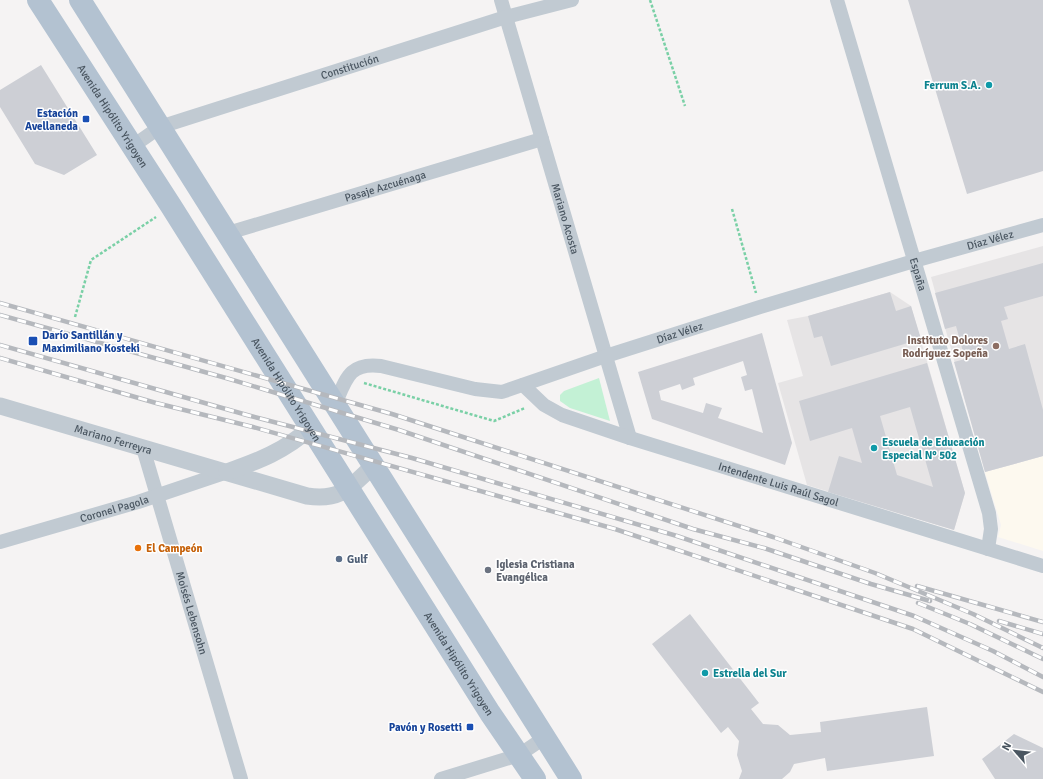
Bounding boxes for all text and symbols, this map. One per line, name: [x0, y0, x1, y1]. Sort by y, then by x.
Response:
street label: Constitución: [319, 52, 380, 82]
street label: Avenida Hipólito Yrigoyen: [74, 62, 150, 170]
place label: Ferrum S.A.: [924, 79, 981, 92]
marker: Ferrum S.A.: [984, 80, 994, 90]
place label: Estación Avellaneda: [25, 107, 78, 133]
marker: Estación Avellaneda: [81, 114, 91, 124]
street label: Pasaje Azcuénaga: [343, 168, 428, 205]
street label: Mariano Acosta: [548, 182, 582, 256]
street label: Díaz Vélez: [965, 228, 1015, 253]
street label: España: [907, 256, 929, 293]
street label: Díaz Vélez: [655, 320, 705, 346]
place label: Darío Santillán y Maximiliano Kosteki: [42, 329, 140, 355]
place label: Instituto Dolores Rodríguez Sopeña: [902, 334, 988, 360]
marker: Darío Santillán y Maximiliano Kosteki: [27, 335, 39, 347]
street label: Avenida Hipólito Yrigoyen: [249, 335, 324, 444]
marker: Instituto Dolores Rodríguez Sopeña: [991, 341, 1001, 351]
street label: Mariano Ferreyra: [73, 422, 154, 457]
place label: Escuela de Educación Especial N° 502: [882, 436, 985, 462]
marker: Escuela de Educación Especial N° 502: [869, 443, 879, 453]
street label: Intendente Luis Raúl Sagol: [717, 460, 840, 509]
street label: Coronel Pagola: [79, 493, 151, 525]
place label: El Campeón: [146, 542, 203, 555]
marker: El Campeón: [133, 543, 143, 553]
place label: Gulf: [347, 553, 369, 566]
marker: Gulf: [334, 554, 344, 564]
place label: Iglesia Cristiana Evangélica: [496, 558, 575, 584]
marker: Iglesia Cristiana Evangélica: [483, 565, 493, 575]
street label: Moisés Lebensohn: [173, 570, 210, 656]
street label: Avenida Hipólito Yrigoyen: [421, 610, 496, 718]
place label: Estrella del Sur: [713, 667, 787, 680]
marker: Estrella del Sur: [700, 668, 710, 678]
place label: Pavón y Rosetti: [389, 721, 462, 734]
marker: Pavón y Rosetti: [465, 722, 475, 732]
north arrow: [995, 731, 1035, 771]
text: N: [999, 740, 1014, 753]

